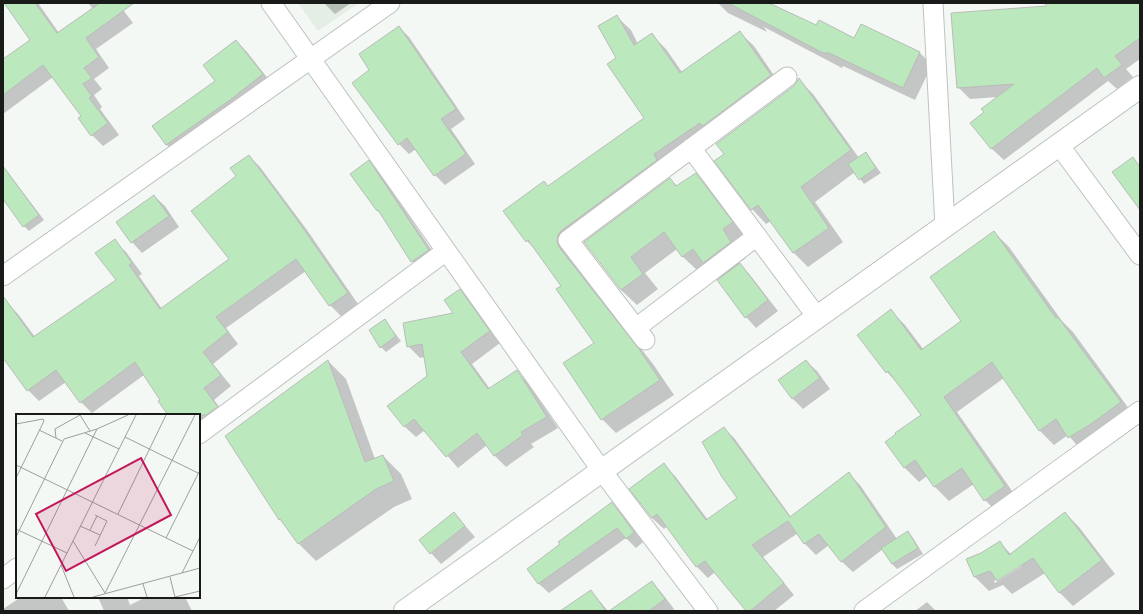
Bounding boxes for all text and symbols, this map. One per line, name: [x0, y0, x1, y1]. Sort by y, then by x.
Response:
inset map: [16, 414, 200, 598]

